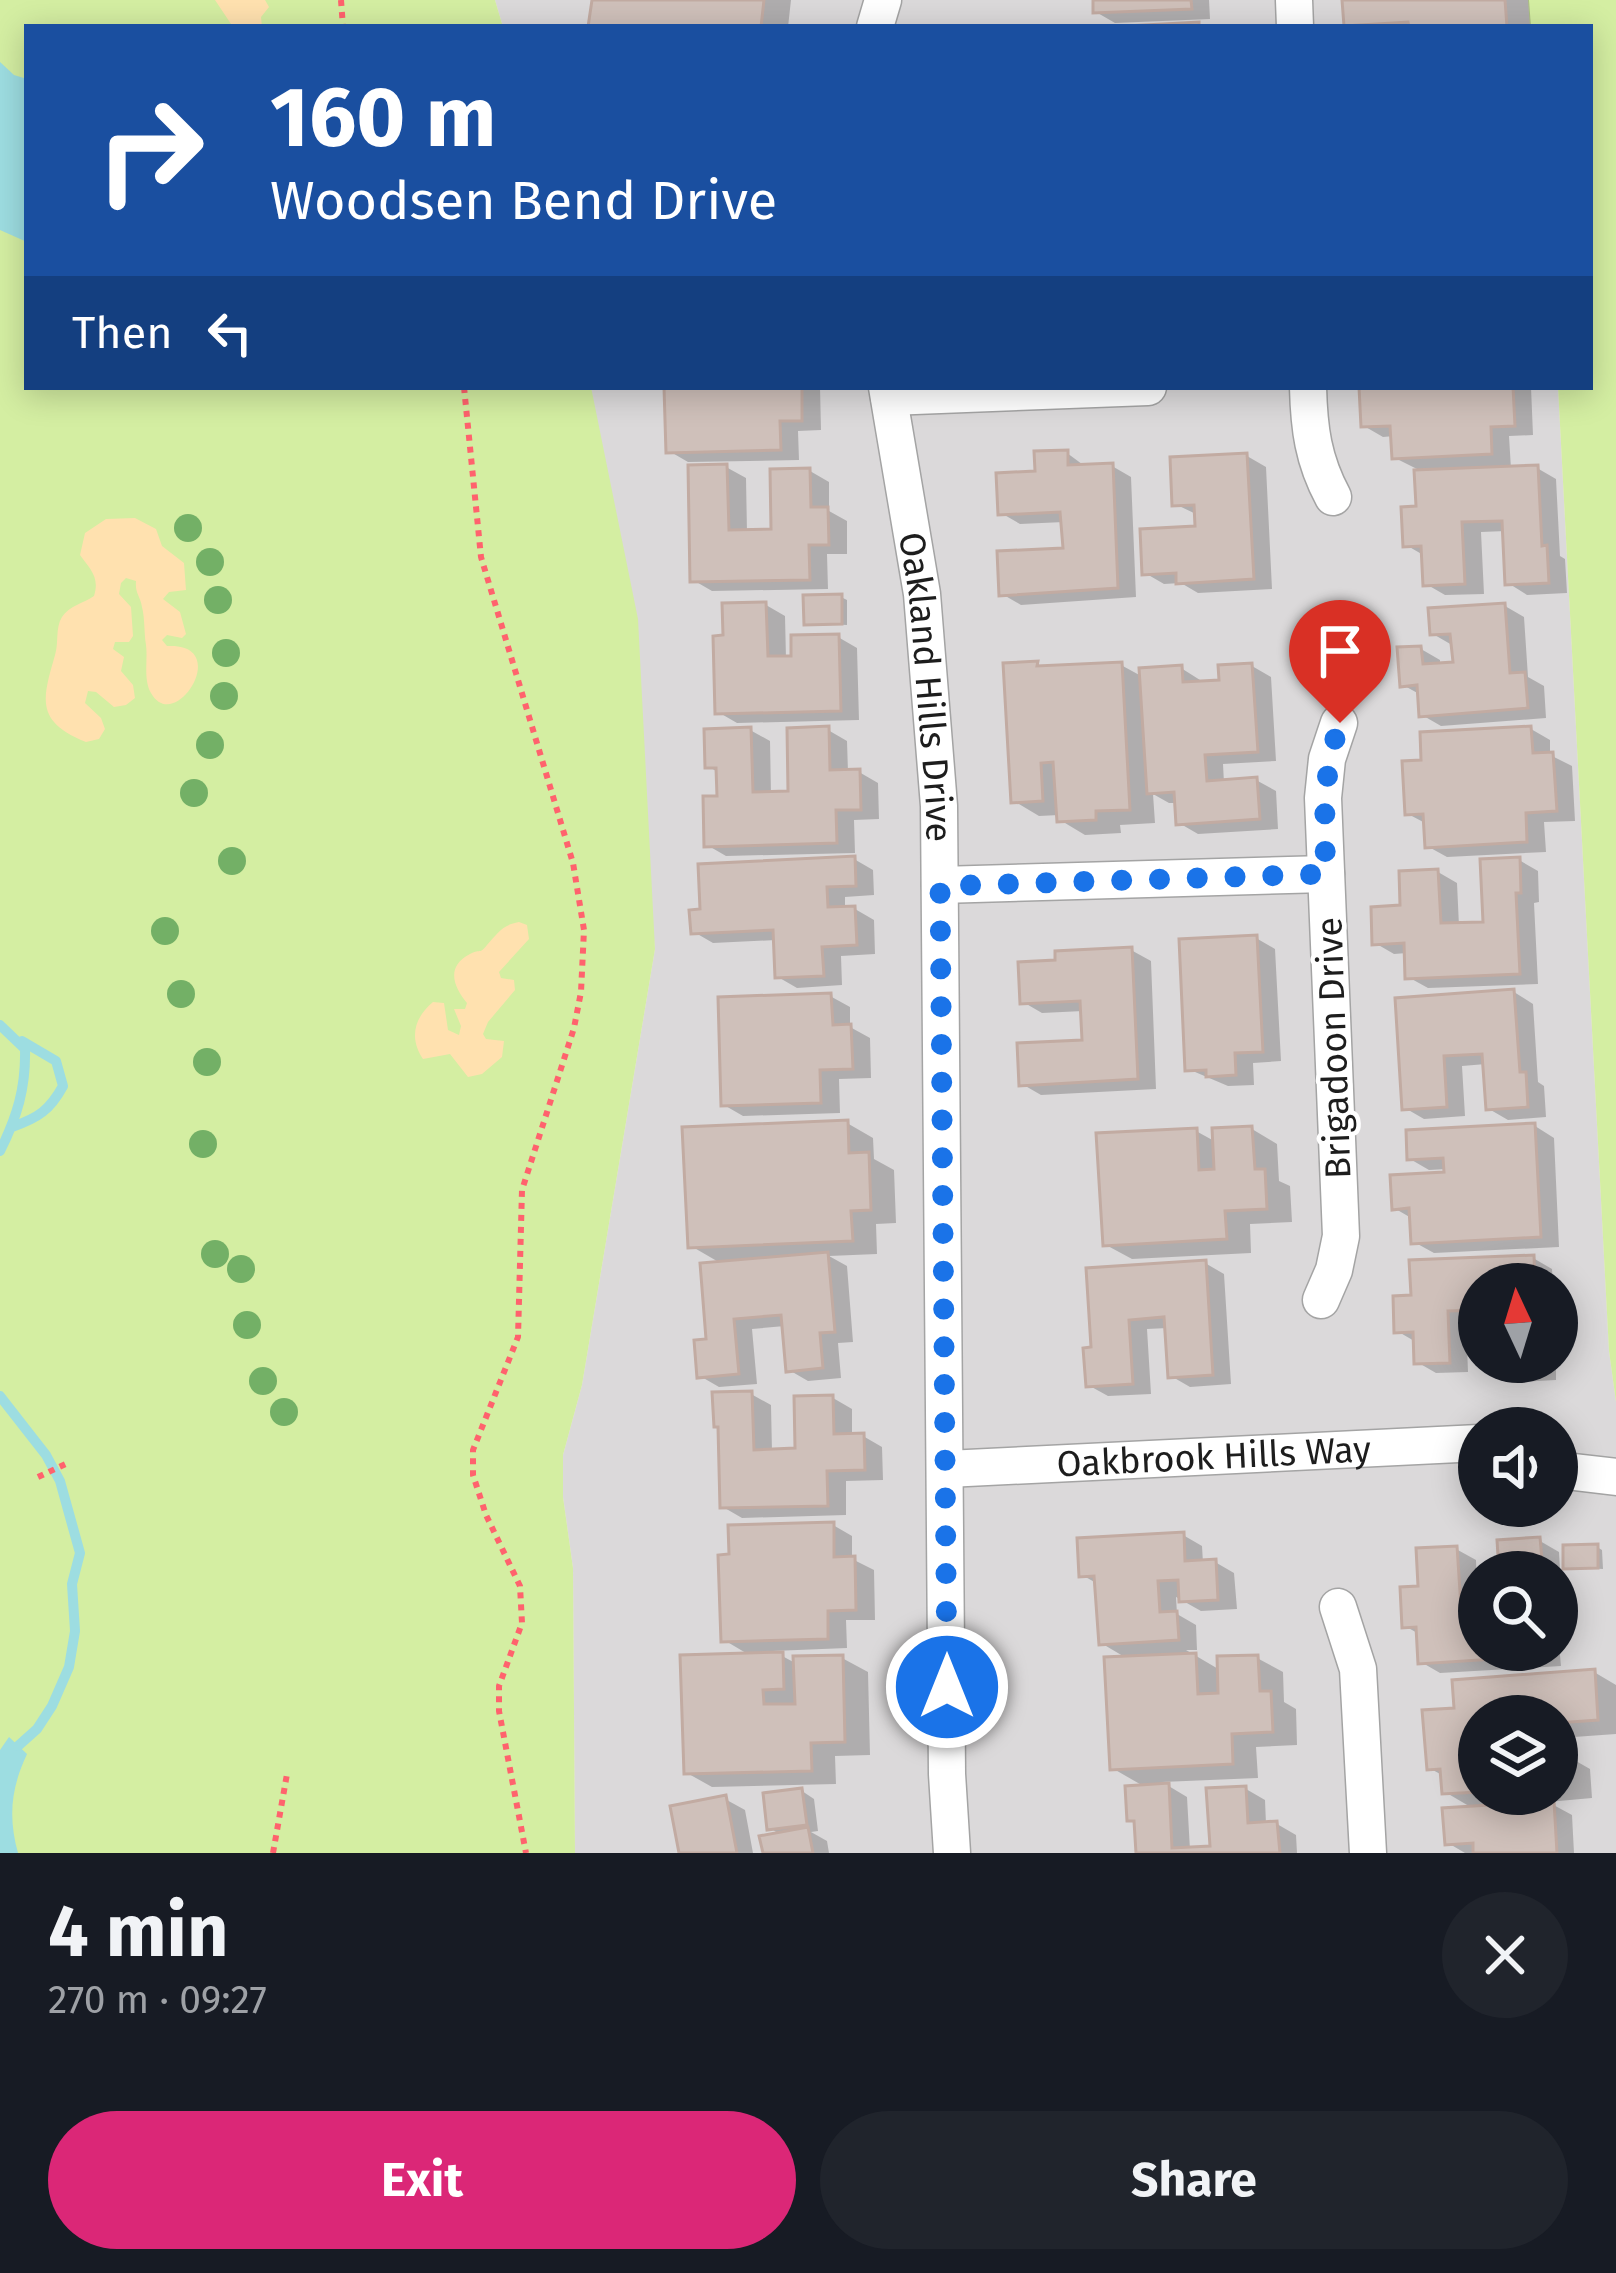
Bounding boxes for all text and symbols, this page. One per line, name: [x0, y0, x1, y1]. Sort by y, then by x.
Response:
text: 160 m: [270, 67, 496, 168]
icon: right: [72, 72, 228, 228]
text: Woodsen Bend Drive: [270, 169, 777, 233]
icon: left: [197, 300, 263, 366]
text: Then: [72, 306, 173, 360]
street label: Oakland Hills Drive: [889, 529, 960, 842]
pin: [1289, 600, 1391, 723]
icon: arrive: [1307, 618, 1373, 684]
street label: Brigadoon Drive: [1307, 916, 1361, 1180]
north arrow: [1458, 1263, 1578, 1383]
map controls: [1458, 1263, 1578, 1815]
button: sound: [1458, 1407, 1578, 1527]
street label: Oakbrook Hills Way: [1056, 1427, 1372, 1487]
button: search: [1458, 1551, 1578, 1671]
position arrow: [884, 1624, 1010, 1750]
button: layers: [1458, 1695, 1578, 1815]
text: 4 min: [48, 1889, 228, 1975]
button: close: [1442, 1892, 1568, 2018]
text: 270 m · 09:27: [48, 1977, 267, 2023]
button: Exit: [48, 2111, 796, 2249]
button: Share: [820, 2111, 1568, 2249]

